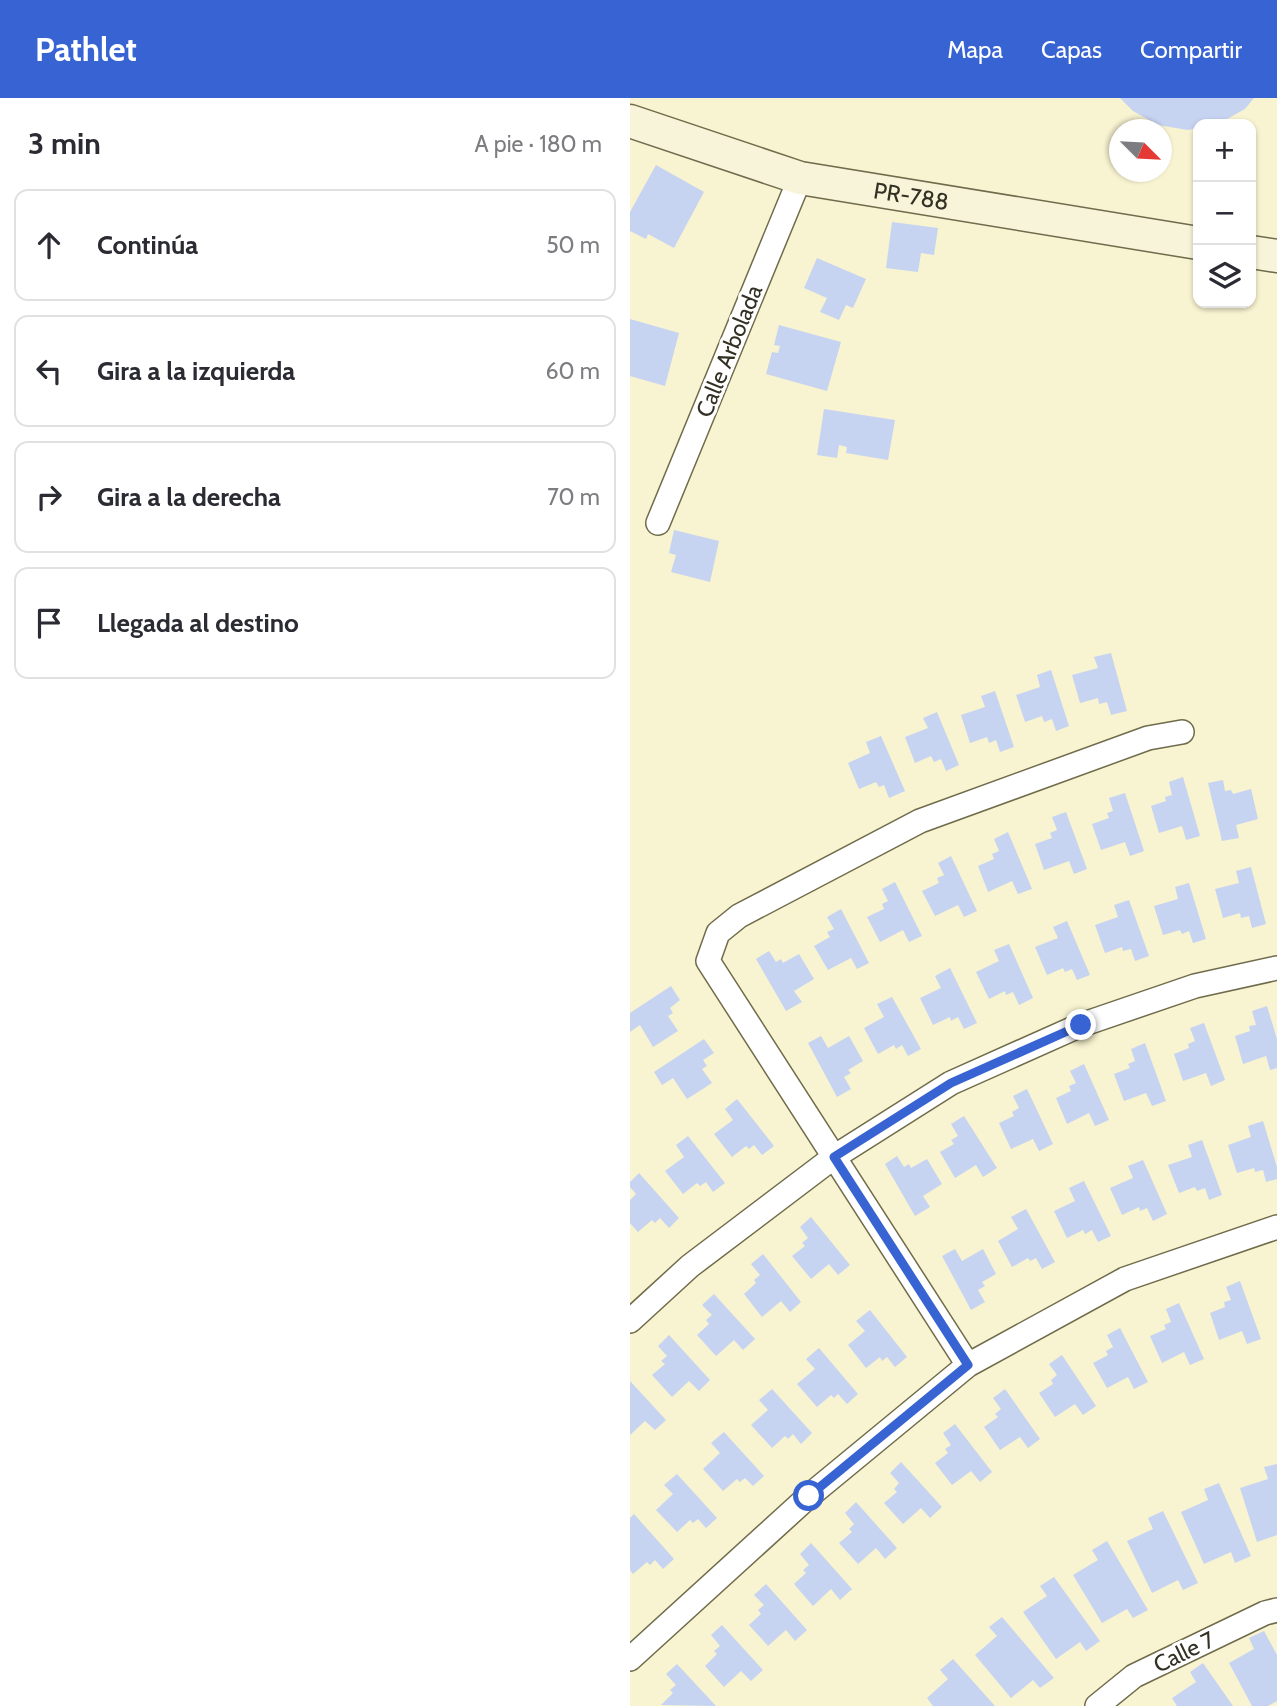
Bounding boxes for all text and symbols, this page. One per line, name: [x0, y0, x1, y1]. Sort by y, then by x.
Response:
text: Pathlet: [35, 29, 137, 69]
text: Mapa: [947, 35, 1003, 64]
text: Capas: [1041, 35, 1102, 64]
text: Compartir: [1140, 35, 1242, 64]
north arrow: [1109, 119, 1172, 182]
map controls: [1193, 119, 1256, 308]
button: +: [1193, 119, 1256, 182]
text: 3 min: [28, 125, 101, 162]
text: A pie · 180 m: [475, 130, 602, 158]
street label: PR-788: [872, 176, 951, 216]
button: −: [1193, 182, 1256, 245]
icon: ahead: [30, 226, 68, 264]
text: Continúa: [97, 229, 198, 261]
text: 50 m: [546, 231, 600, 259]
button: layers: [1193, 245, 1256, 308]
street label: Calle Arbolada: [690, 281, 768, 421]
icon: left: [30, 352, 68, 390]
text: Gira a la izquierda: [97, 355, 295, 387]
text: 60 m: [546, 357, 600, 385]
icon: right: [30, 478, 68, 516]
text: Gira a la derecha: [97, 481, 281, 513]
text: 70 m: [547, 483, 600, 511]
icon: arrive: [30, 604, 68, 642]
text: Llegada al destino: [97, 607, 299, 639]
route end: [1065, 1009, 1096, 1040]
route start: [793, 1480, 824, 1511]
street label: Calle 7: [1149, 1625, 1219, 1679]

